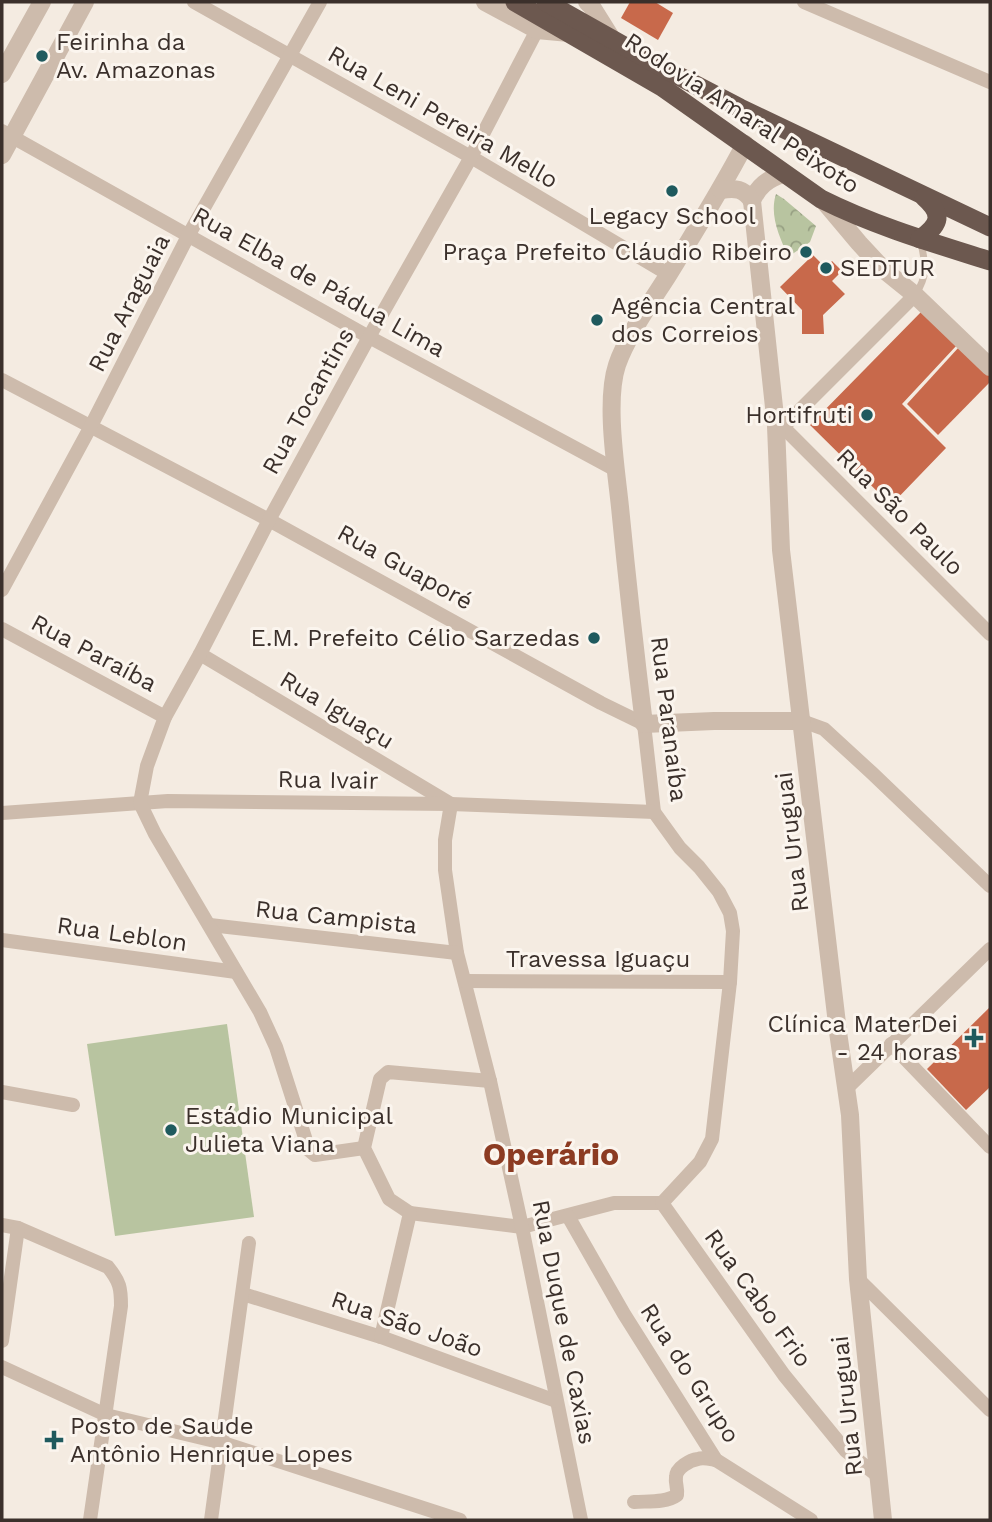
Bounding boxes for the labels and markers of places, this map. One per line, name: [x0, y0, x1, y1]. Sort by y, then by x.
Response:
place label: Feirinha da Av. Amazonas: [56, 28, 216, 84]
marker: Feirinha da Av. Amazonas: [34, 48, 50, 64]
marker: Legacy School: [664, 183, 680, 199]
place label: Legacy School: [589, 202, 756, 230]
place label: Praça Prefeito Cláudio Ribeiro: [442, 238, 792, 266]
marker: Praça Prefeito Cláudio Ribeiro: [798, 244, 814, 260]
place label: SEDTUR: [840, 254, 935, 282]
marker: SEDTUR: [818, 260, 834, 276]
place label: Agência Central dos Correios: [611, 292, 795, 348]
marker: Agência Central dos Correios: [589, 312, 605, 328]
place label: Hortifruti: [745, 401, 853, 429]
marker: Hortifruti: [859, 407, 875, 423]
place label: E.M. Prefeito Célio Sarzedas: [251, 624, 580, 652]
marker: E.M. Prefeito Célio Sarzedas: [586, 630, 602, 646]
place label: Clínica MaterDei - 24 horas: [767, 1010, 958, 1066]
marker: Clínica MaterDei - 24 horas: [964, 1028, 984, 1048]
place label: Estádio Municipal Julieta Viana: [185, 1102, 393, 1158]
marker: Estádio Municipal Julieta Viana: [163, 1122, 179, 1138]
place label: Posto de Saude Antônio Henrique Lopes: [70, 1412, 353, 1468]
marker: Posto de Saude Antônio Henrique Lopes: [44, 1430, 64, 1450]

